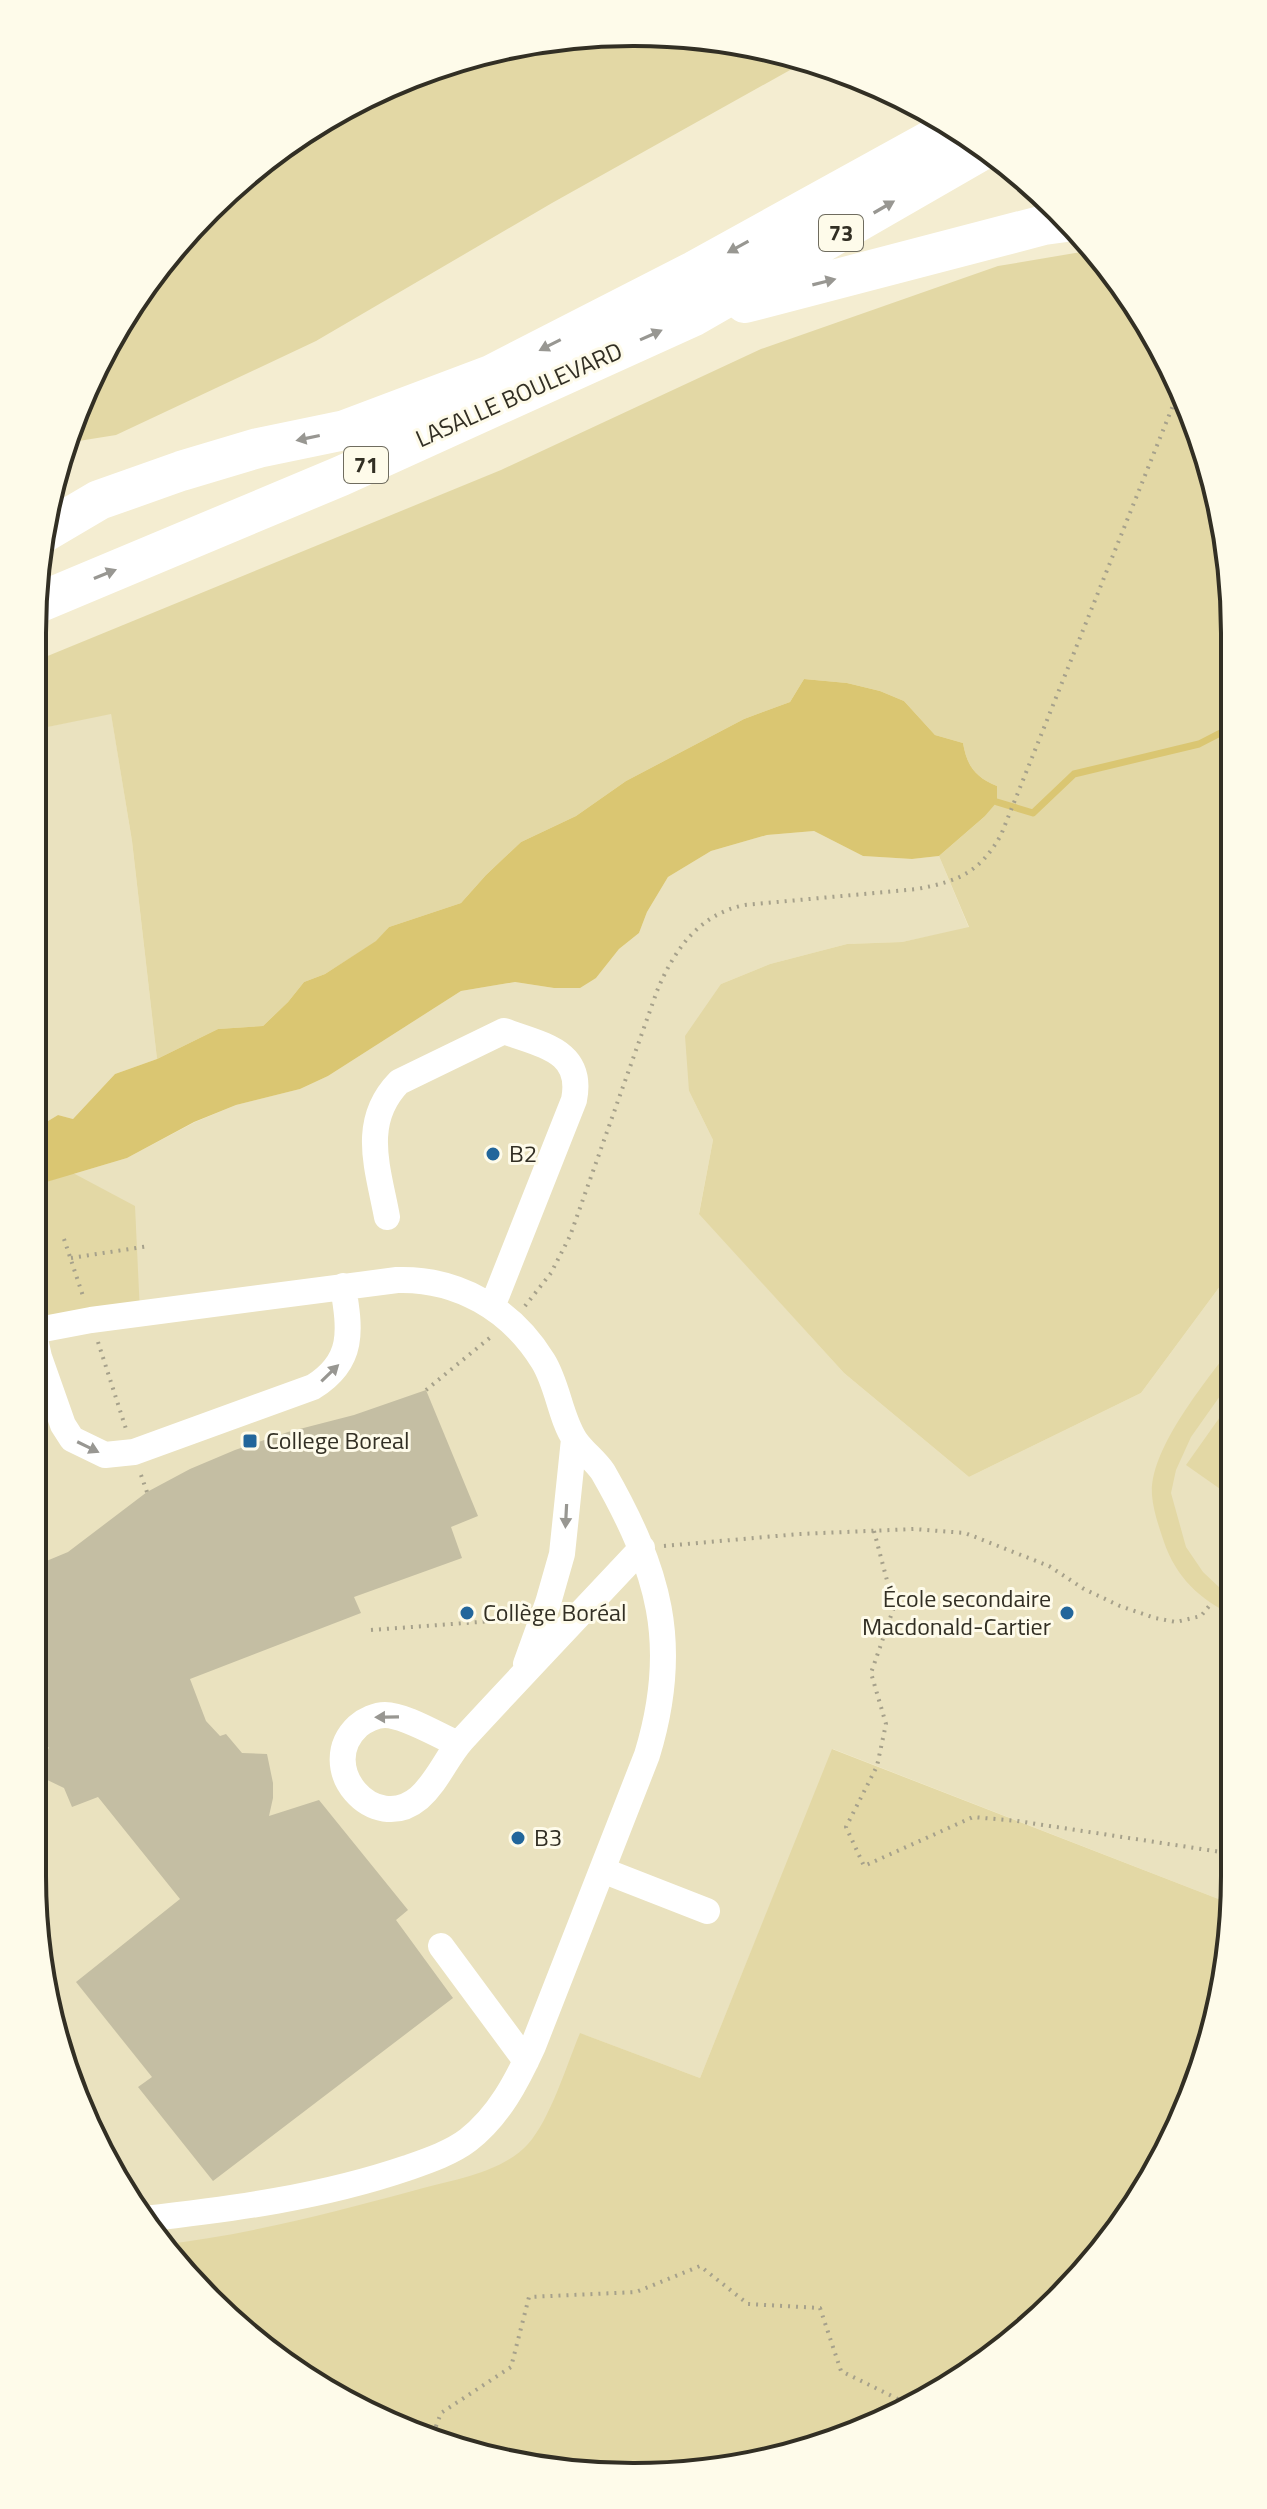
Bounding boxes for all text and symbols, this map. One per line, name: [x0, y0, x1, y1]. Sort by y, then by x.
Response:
one-way arrow: [873, 200, 895, 214]
road number: 73: [819, 215, 863, 251]
one-way arrow: [727, 239, 749, 253]
one-way arrow: [812, 276, 837, 288]
one-way arrow: [639, 329, 663, 342]
street label: LASALLE BOULEVARD: [409, 332, 628, 456]
one-way arrow: [539, 338, 562, 352]
one-way arrow: [296, 432, 321, 445]
road number: 71: [344, 447, 388, 483]
one-way arrow: [93, 567, 117, 580]
place label: B2: [509, 1135, 537, 1171]
marker: B2: [484, 1145, 502, 1163]
one-way arrow: [320, 1364, 339, 1383]
place label: College Boreal: [266, 1422, 410, 1458]
marker: College Boreal: [241, 1432, 259, 1450]
one-way arrow: [77, 1440, 100, 1454]
one-way arrow: [560, 1504, 573, 1529]
place label: École secondaire Macdonald-Cartier: [862, 1580, 1051, 1644]
place label: Collège Boréal: [483, 1594, 627, 1630]
marker: Collège Boréal: [458, 1604, 476, 1622]
marker: École secondaire Macdonald-Cartier: [1058, 1604, 1076, 1622]
one-way arrow: [374, 1711, 399, 1724]
place label: B3: [534, 1819, 562, 1855]
marker: B3: [509, 1829, 527, 1847]

